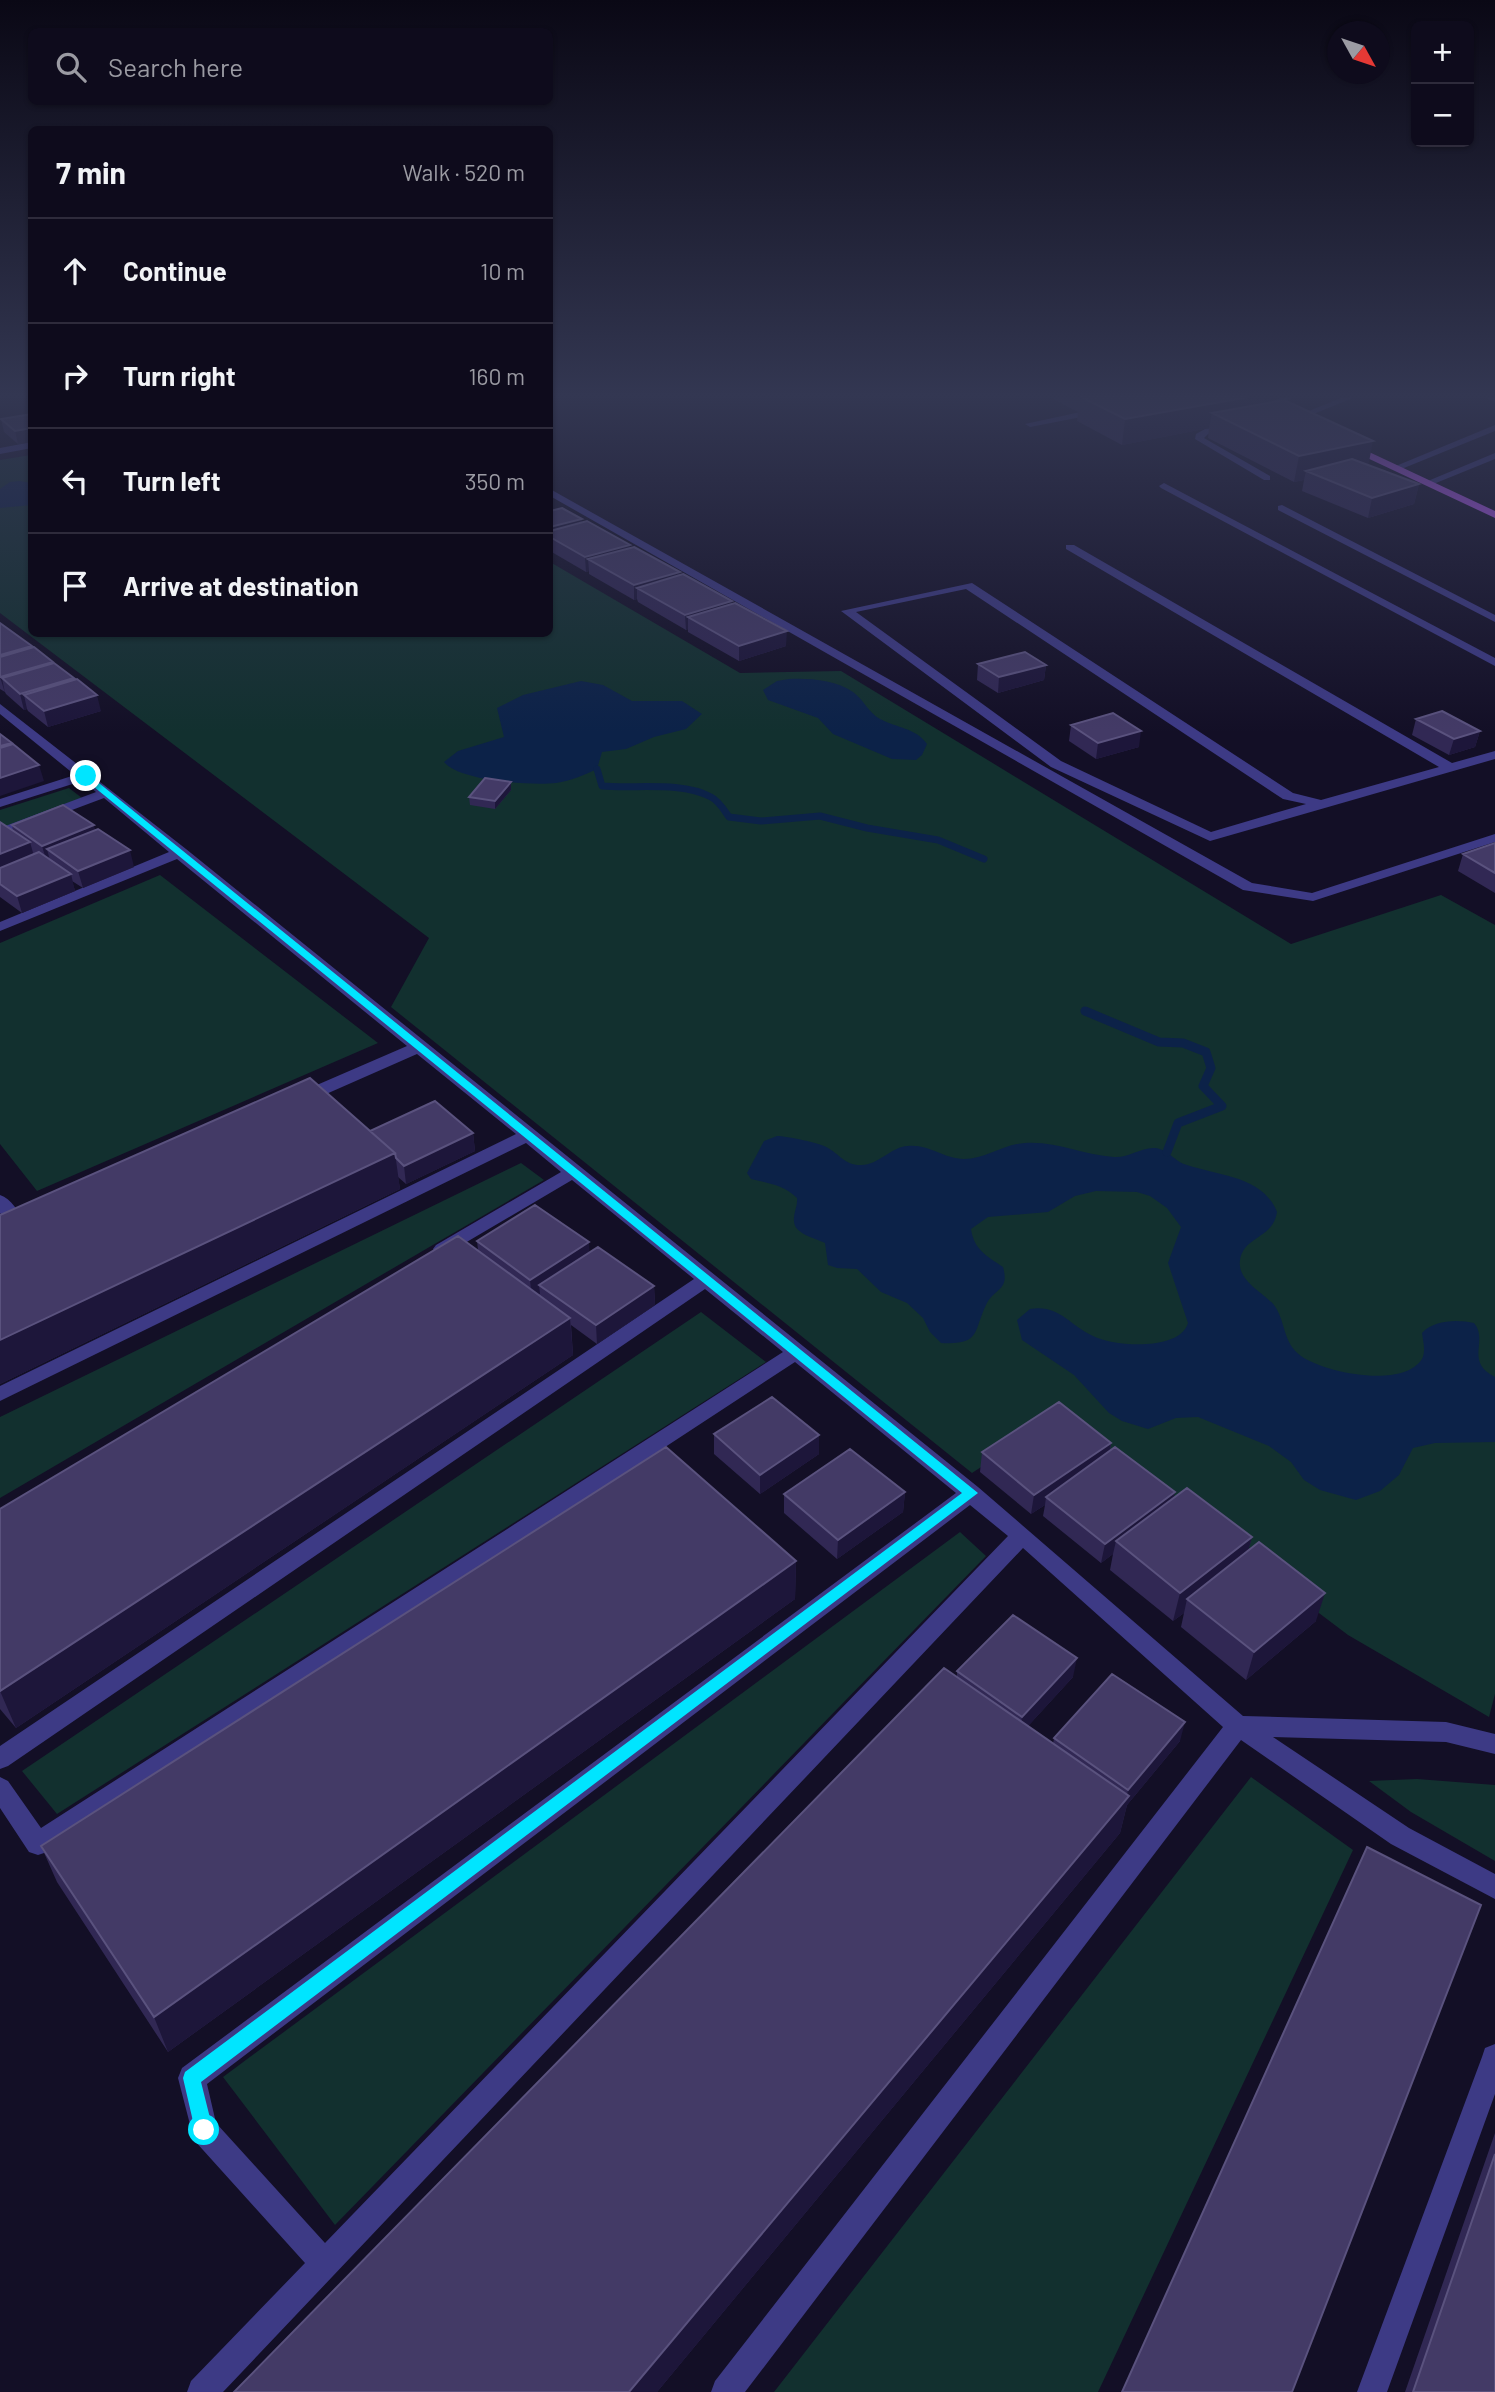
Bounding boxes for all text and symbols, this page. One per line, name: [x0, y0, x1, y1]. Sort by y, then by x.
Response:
north arrow: [1327, 21, 1390, 84]
map controls: [1411, 21, 1474, 147]
button: +: [1411, 21, 1474, 84]
search box: [28, 28, 553, 105]
icon: search: [52, 48, 90, 86]
text: Search here: [108, 51, 243, 82]
button: −: [1411, 84, 1474, 147]
text: 7 min: [56, 154, 126, 190]
text: Walk · 520 m: [403, 158, 525, 186]
icon: ahead: [56, 252, 94, 290]
text: Continue: [123, 255, 227, 286]
text: 10 m: [480, 257, 525, 285]
icon: right: [56, 357, 94, 395]
text: Turn right: [123, 360, 236, 391]
text: 160 m: [468, 362, 525, 390]
icon: left: [56, 462, 94, 500]
text: Turn left: [123, 465, 221, 496]
text: 350 m: [465, 467, 525, 495]
icon: arrive: [56, 567, 94, 605]
text: Arrive at destination: [123, 570, 359, 601]
route end: [70, 760, 101, 791]
route start: [188, 2114, 219, 2145]

